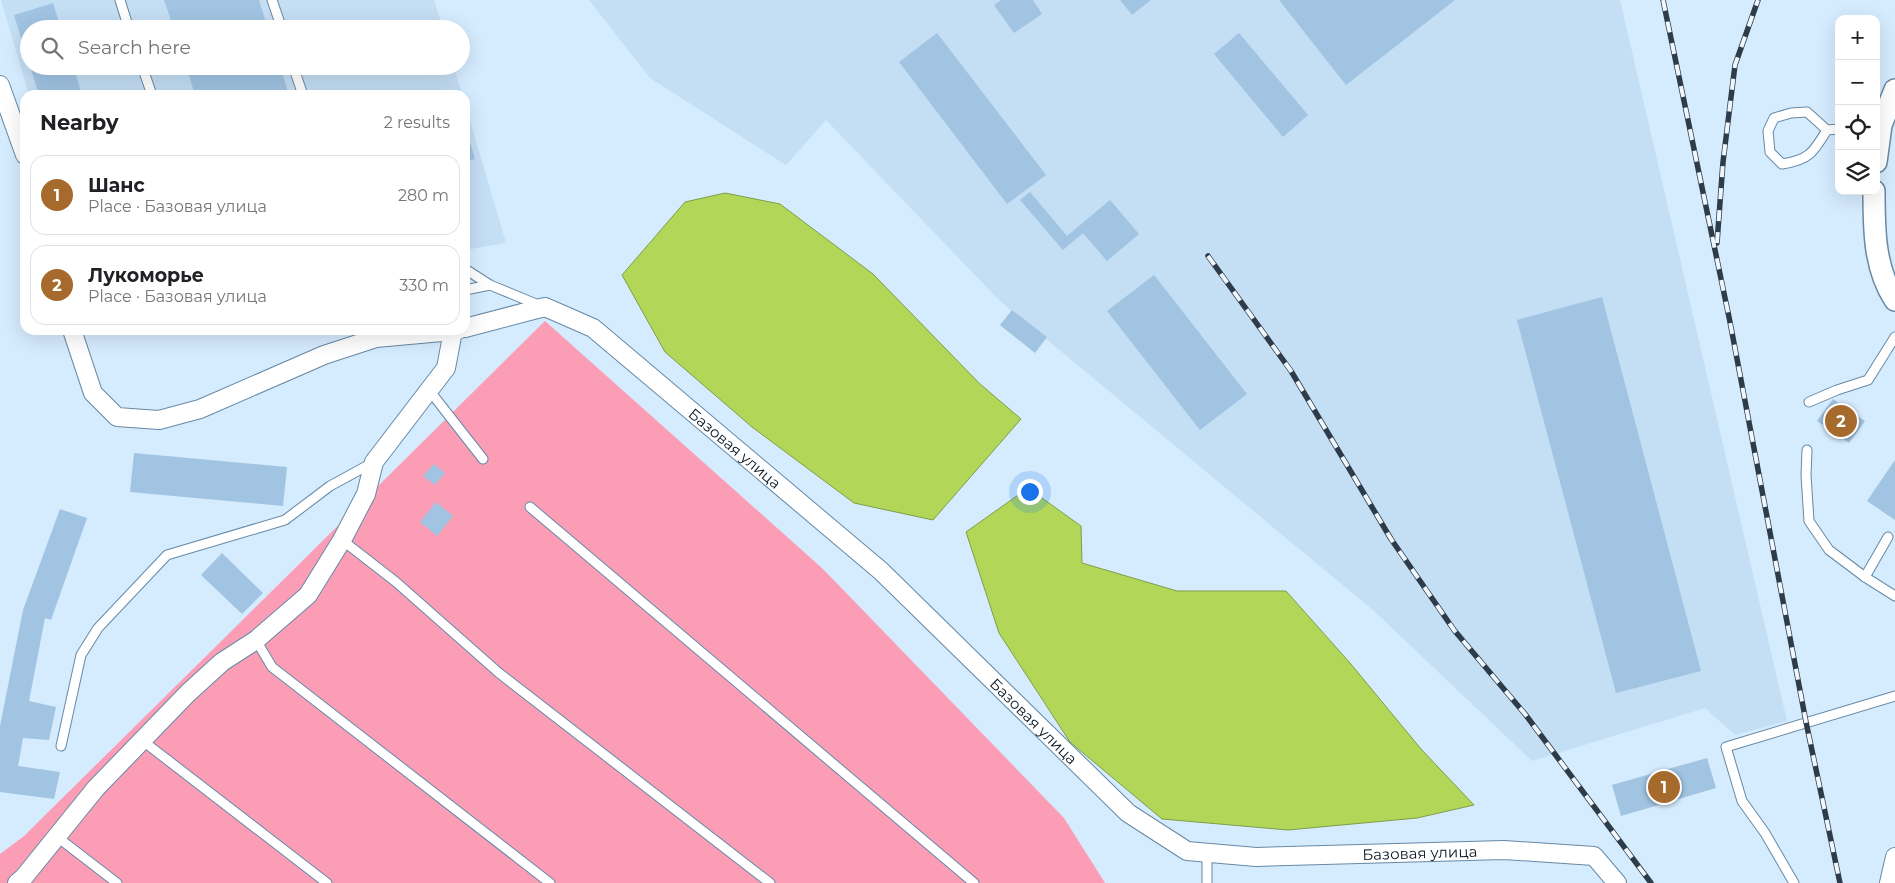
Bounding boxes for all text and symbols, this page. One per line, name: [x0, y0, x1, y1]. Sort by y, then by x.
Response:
map controls: [1835, 15, 1880, 195]
button: +: [1835, 15, 1880, 60]
search box: [20, 20, 470, 75]
icon: search: [38, 34, 66, 62]
text: Search here: [78, 36, 191, 59]
button: −: [1835, 60, 1880, 105]
button: locate: [1835, 105, 1880, 150]
text: Nearby: [40, 110, 119, 135]
text: 2 results: [384, 113, 450, 132]
button: layers: [1835, 150, 1880, 195]
text: Шанс: [88, 174, 145, 197]
text: 1: [54, 186, 60, 205]
text: 280 m: [398, 186, 449, 205]
text: Place · Базовая улица: [88, 197, 267, 216]
text: Лукоморье: [88, 264, 204, 287]
text: 2: [52, 276, 62, 295]
text: 330 m: [399, 276, 449, 295]
text: Place · Базовая улица: [88, 287, 267, 306]
pin: 2: [1825, 402, 1857, 440]
street label: Базовая улица: [685, 404, 785, 492]
your location: [1017, 479, 1043, 505]
street label: Базовая улица: [986, 674, 1082, 768]
pin: 1: [1648, 768, 1680, 806]
street label: Базовая улица: [1362, 841, 1478, 863]

